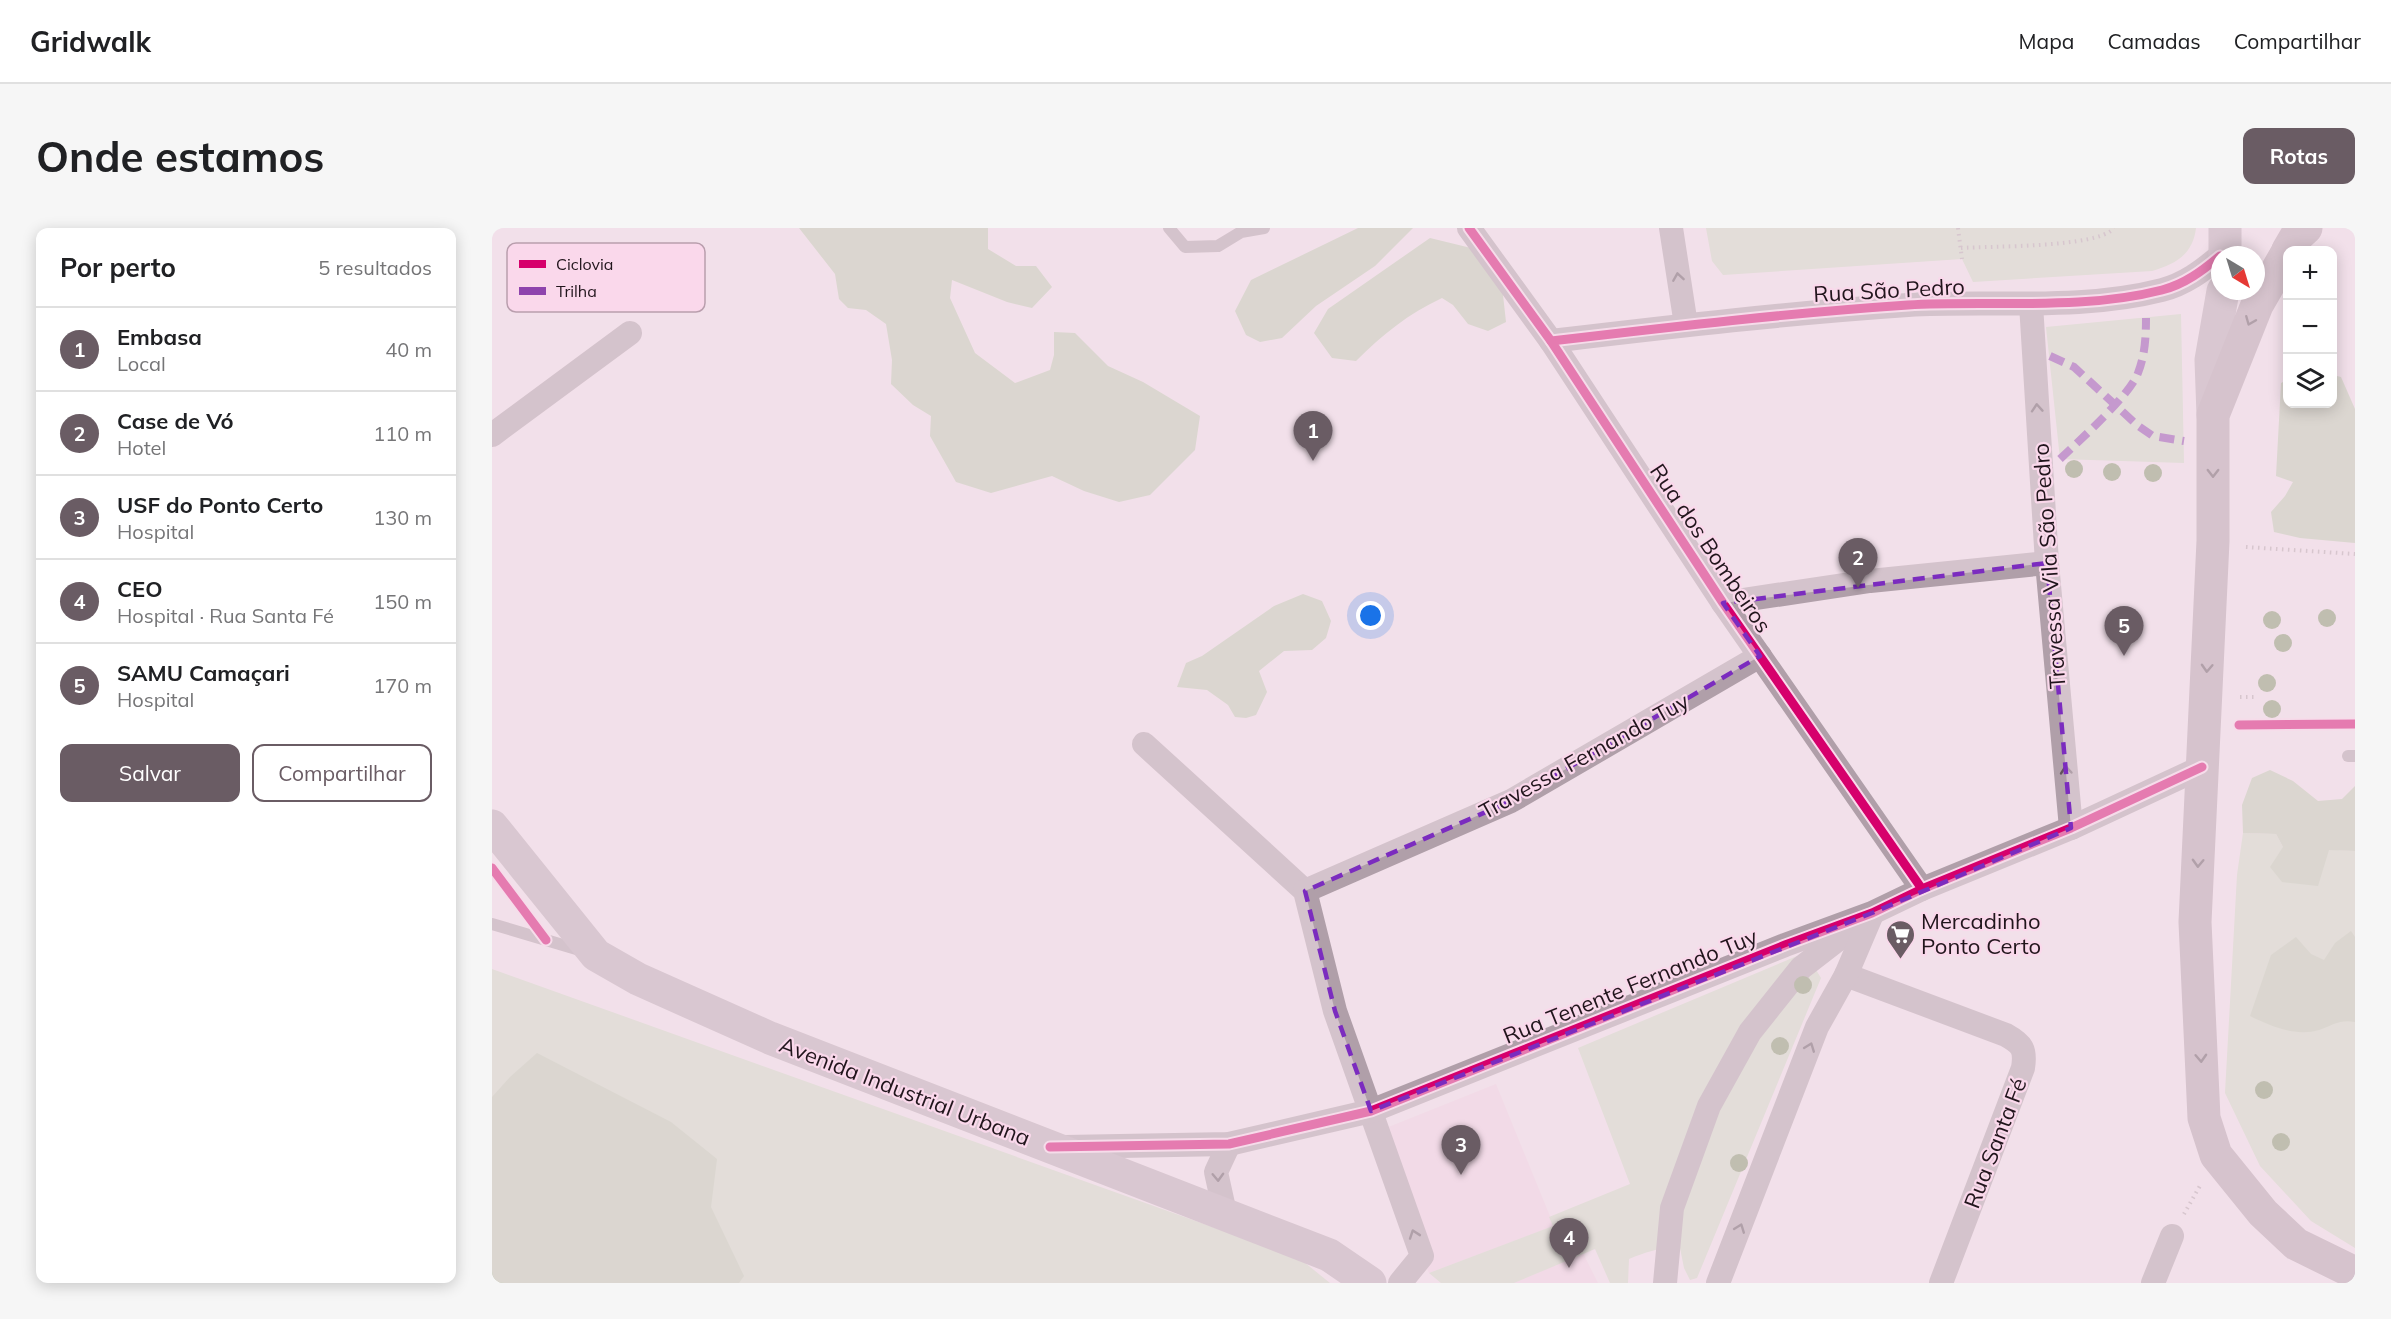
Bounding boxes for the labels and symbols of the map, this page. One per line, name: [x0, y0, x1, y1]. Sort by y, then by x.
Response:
legend: [507, 243, 705, 312]
north arrow: [2211, 246, 2265, 300]
text: Ciclovia: [556, 254, 613, 274]
one-way arrow: [1673, 272, 1685, 281]
street label: Rua São Pedro: [1813, 272, 1965, 308]
text: Trilha: [556, 281, 597, 301]
one-way arrow: [2245, 315, 2257, 326]
one-way arrow: [2031, 403, 2044, 412]
pin: 1: [1294, 412, 1332, 461]
street label: Travessa Vila São Pedro: [2026, 442, 2072, 690]
street label: Rua dos Bombeiros: [1644, 458, 1778, 638]
one-way arrow: [2207, 469, 2219, 478]
pin: 2: [1838, 538, 1878, 588]
your location: [1356, 601, 1385, 630]
pin: 5: [2104, 606, 2144, 656]
one-way arrow: [2200, 663, 2213, 672]
street label: Travessa Fernando Tuy: [1474, 687, 1694, 825]
one-way arrow: [2060, 765, 2073, 774]
one-way arrow: [2191, 858, 2204, 867]
place label: Mercadinho Ponto Certo: [1921, 907, 2041, 960]
supermarket icon: Mercadinho Ponto Certo: [1884, 918, 1916, 960]
street label: Rua Tenente Fernando Tuy: [1499, 922, 1762, 1050]
street label: Avenida Industrial Urbana: [776, 1030, 1034, 1152]
one-way arrow: [1803, 1042, 1815, 1053]
one-way arrow: [2195, 1053, 2208, 1062]
street label: Rua Santa Fé: [1957, 1074, 2033, 1212]
pin: 3: [1442, 1126, 1480, 1175]
one-way arrow: [1211, 1173, 1224, 1182]
pin: 4: [1550, 1218, 1588, 1268]
one-way arrow: [1732, 1224, 1745, 1234]
one-way arrow: [1408, 1229, 1421, 1239]

